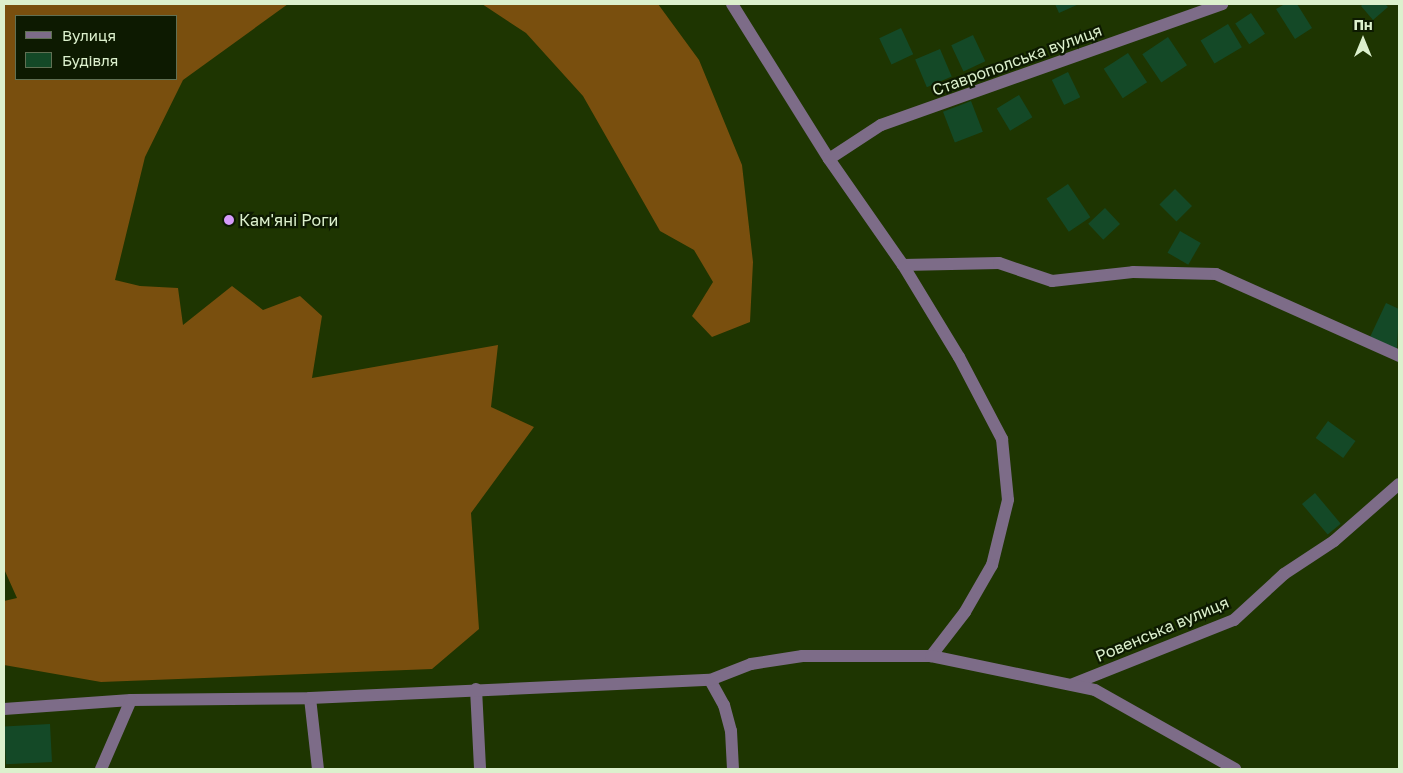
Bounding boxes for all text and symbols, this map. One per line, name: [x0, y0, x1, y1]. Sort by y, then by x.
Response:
legend: [15, 15, 178, 80]
north arrow: [1338, 15, 1388, 65]
text: Пн: [1353, 16, 1373, 33]
street label: Ставрополська вулиця: [930, 20, 1104, 100]
text: Вулиця: [62, 26, 116, 44]
text: Будівля: [62, 51, 118, 69]
place label: Кам'яні Роги: [239, 210, 338, 230]
marker: Кам'яні Роги: [223, 214, 235, 226]
street label: Ровенська вулиця: [1092, 592, 1232, 666]

